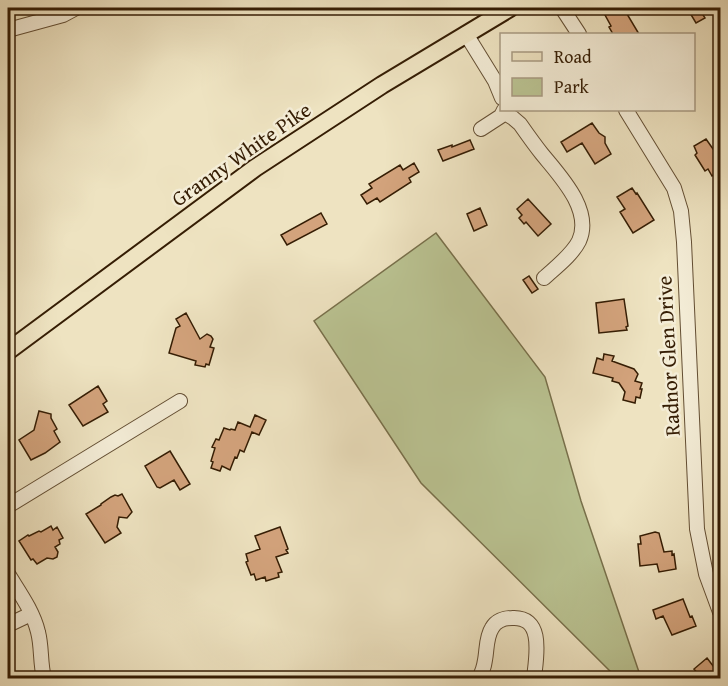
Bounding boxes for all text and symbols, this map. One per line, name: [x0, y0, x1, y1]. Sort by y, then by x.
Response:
legend: [500, 33, 695, 111]
text: Road: [554, 43, 592, 70]
text: Park: [554, 73, 590, 100]
street label: Granny White Pike: [165, 94, 317, 214]
street label: Radnor Glen Drive: [648, 275, 688, 437]

